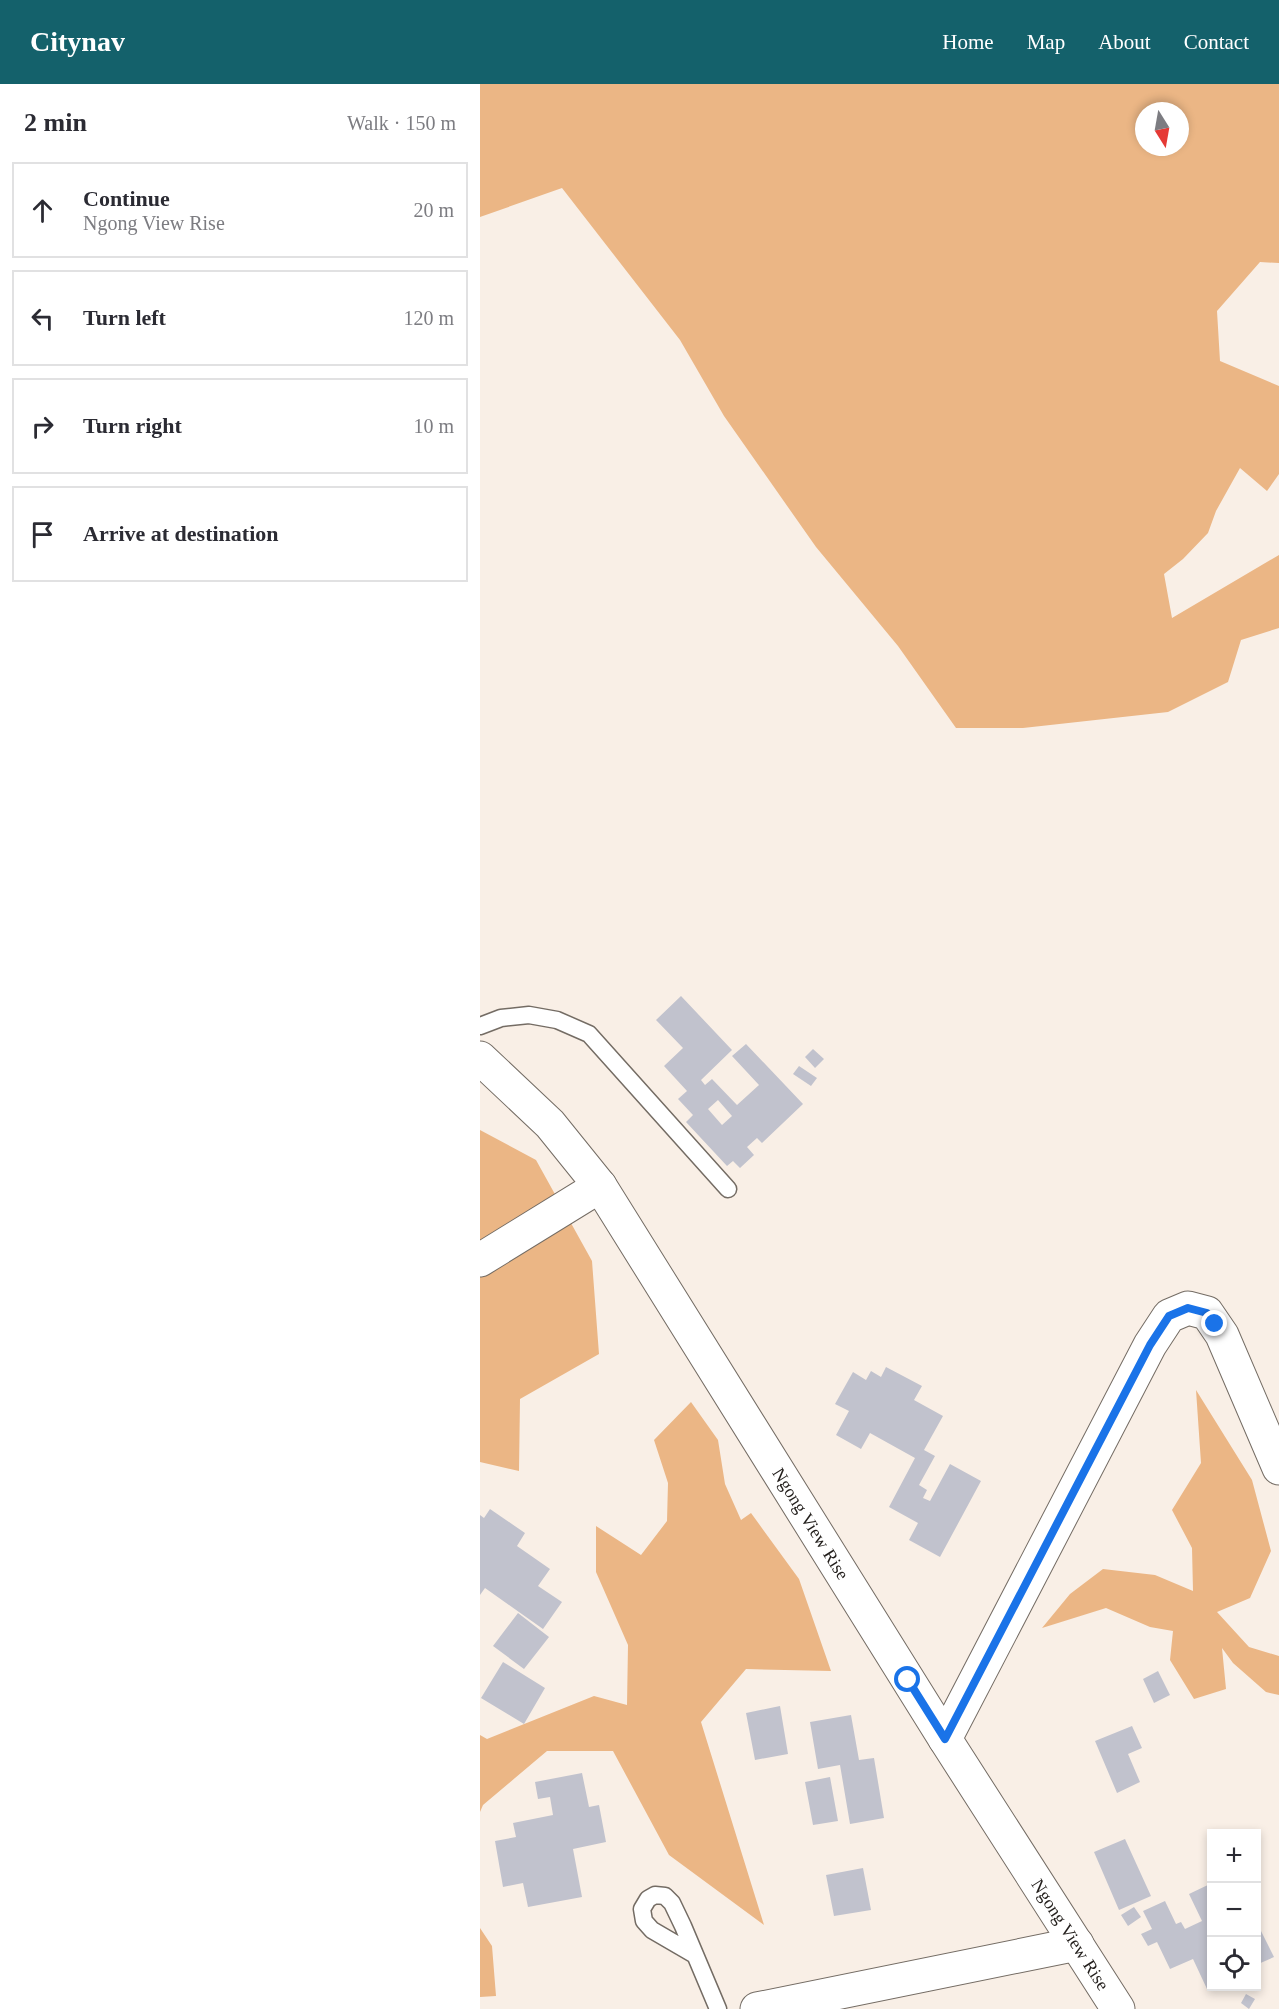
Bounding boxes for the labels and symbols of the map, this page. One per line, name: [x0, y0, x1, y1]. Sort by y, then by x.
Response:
north arrow: [1135, 102, 1189, 156]
route end: [1201, 1310, 1227, 1336]
street label: Ngong View Rise: [768, 1464, 853, 1583]
route start: [894, 1666, 920, 1692]
street label: Ngong View Rise: [1027, 1875, 1113, 1994]

